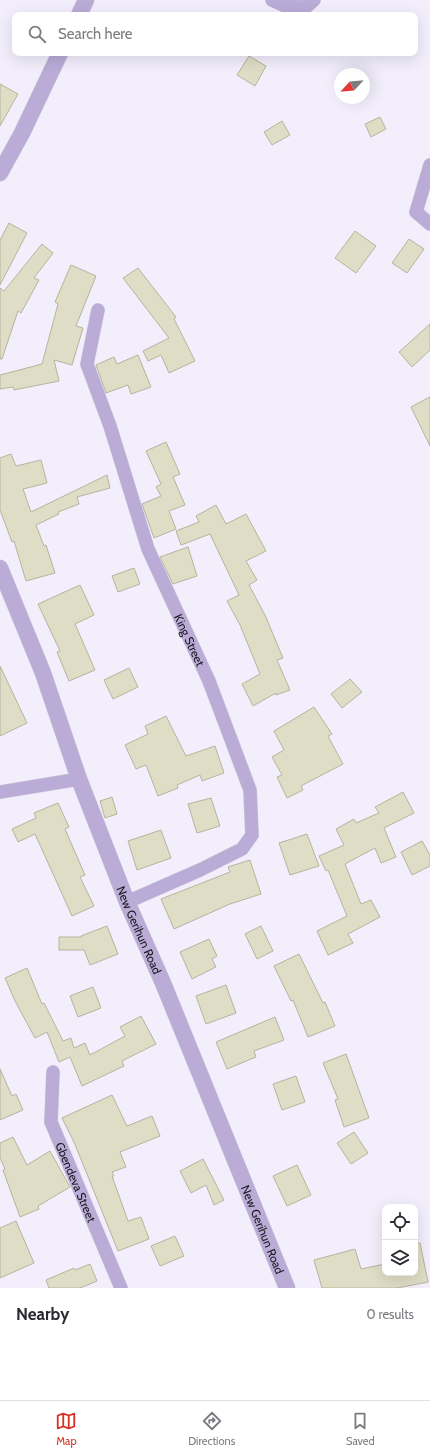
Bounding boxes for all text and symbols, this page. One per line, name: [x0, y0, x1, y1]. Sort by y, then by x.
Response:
search box: [12, 12, 418, 56]
icon: search: [26, 23, 48, 45]
text: Search here: [58, 25, 133, 43]
north arrow: [334, 68, 370, 104]
street label: King Street: [171, 611, 208, 668]
street label: New Gerihun Road: [114, 884, 165, 976]
street label: Gbendeva Street: [53, 1140, 100, 1224]
street label: New Gerihun Road: [238, 1183, 288, 1276]
map controls: [382, 1204, 418, 1276]
button: locate: [382, 1204, 418, 1240]
button: layers: [382, 1240, 418, 1276]
text: Nearby: [16, 1304, 69, 1324]
text: 0 results: [366, 1306, 414, 1322]
tab: Map: [55, 1410, 77, 1448]
tab: Directions: [188, 1410, 235, 1448]
tab: Saved: [346, 1410, 375, 1448]

